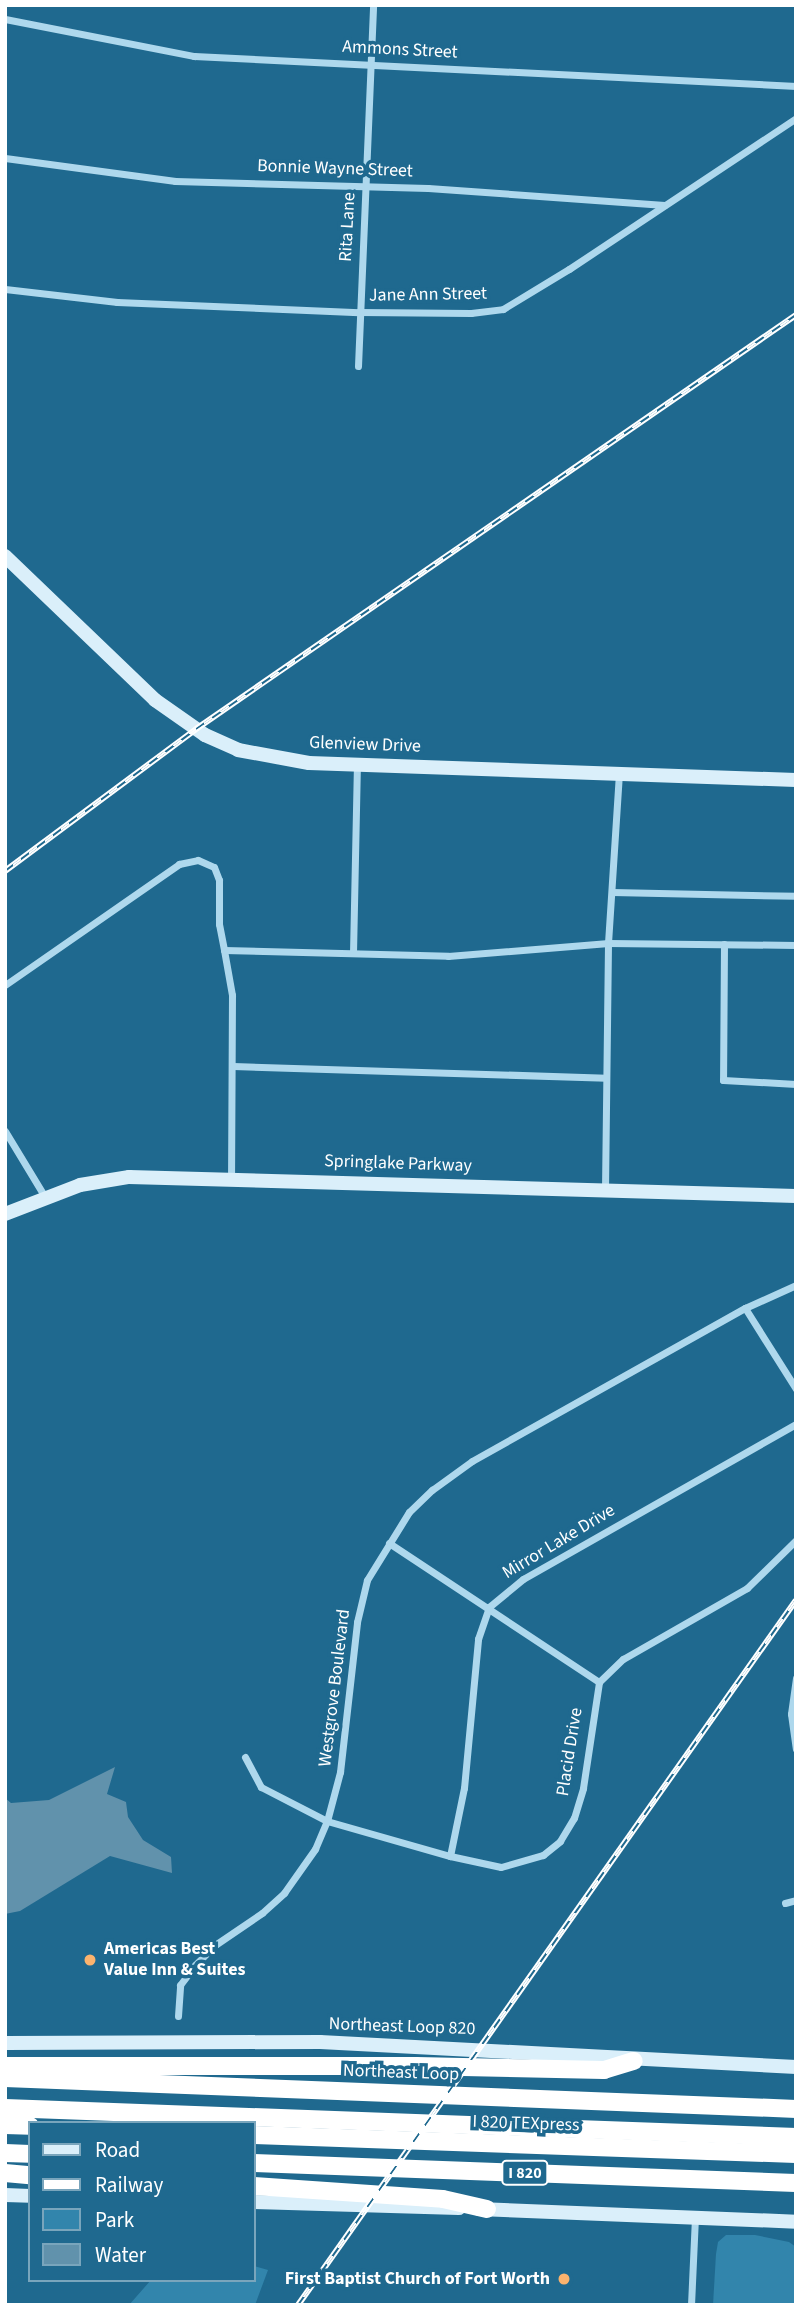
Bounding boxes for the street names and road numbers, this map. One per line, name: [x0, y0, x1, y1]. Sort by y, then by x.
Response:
street label: Ammons Street: [342, 36, 458, 64]
street label: Bonnie Wayne Street: [257, 155, 413, 183]
street label: Rita Lane: [335, 192, 361, 262]
street label: Jane Ann Street: [369, 283, 487, 307]
street label: Glenview Drive: [309, 732, 421, 758]
street label: Springlake Parkway: [324, 1151, 472, 1177]
street label: Mirror Lake Drive: [499, 1500, 619, 1584]
street label: Westgrove Boulevard: [315, 1608, 355, 1768]
street label: Placid Drive: [552, 1706, 588, 1798]
street label: Northeast Loop 820: [328, 2014, 476, 2040]
street label: Northeast Loop: [343, 2060, 459, 2086]
street label: I 820 TEXpress: [472, 2111, 580, 2137]
road number: I 820: [500, 2160, 550, 2186]

